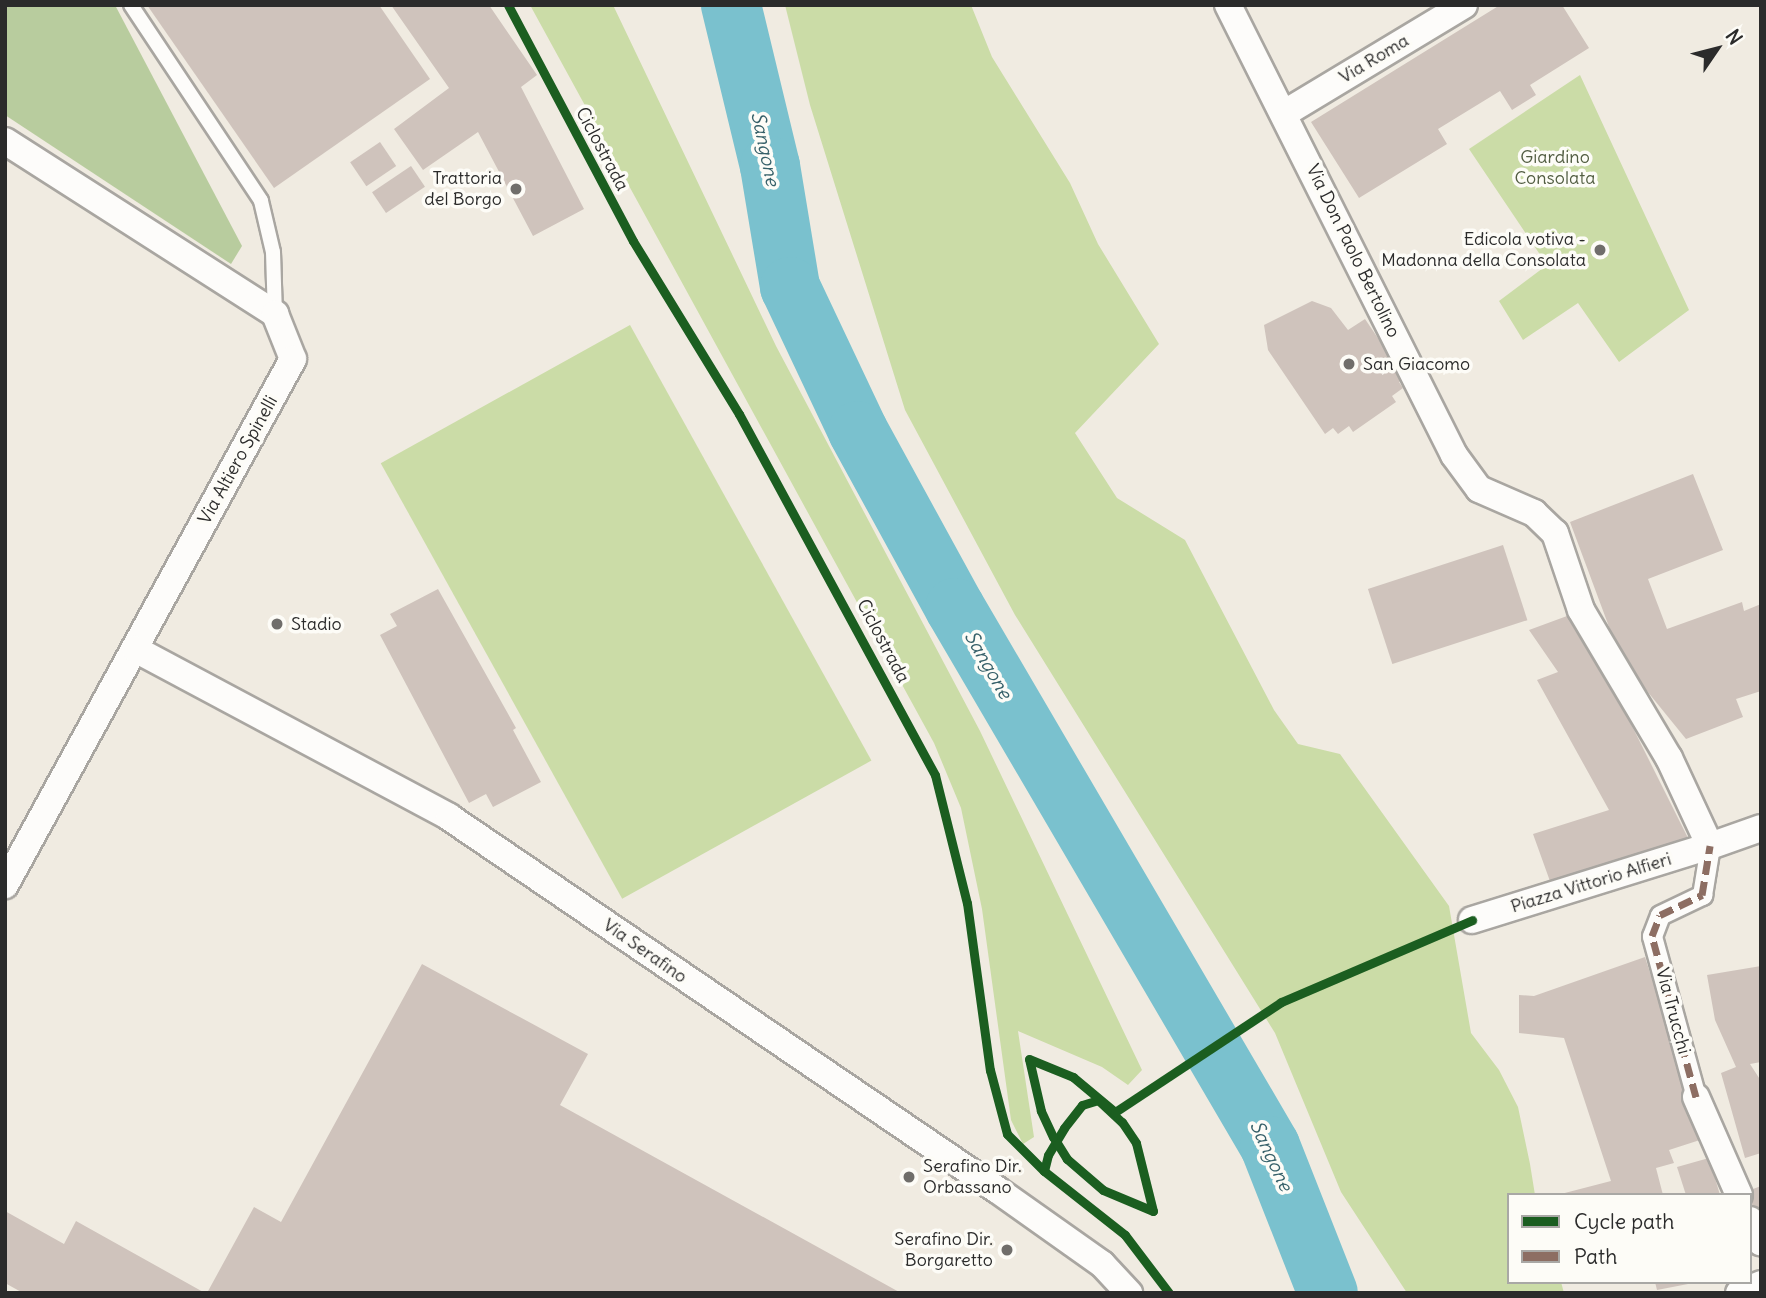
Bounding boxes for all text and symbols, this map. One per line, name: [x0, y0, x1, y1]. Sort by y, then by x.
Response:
north arrow: [1682, 14, 1752, 84]
text: N: [1721, 25, 1748, 49]
street label: Via Roma: [1335, 30, 1413, 88]
street label: Ciclostrada: [571, 103, 633, 195]
water label: Sangone: [746, 110, 784, 188]
park label: Giardino Consolata: [1514, 147, 1596, 190]
street label: Via Don Paolo Bertolino: [1302, 161, 1404, 341]
place label: Trattoria del Borgo: [424, 168, 502, 210]
marker: Trattoria del Borgo: [508, 181, 524, 197]
place label: Edicola votiva - Madonna della Consolata: [1381, 229, 1586, 272]
marker: Edicola votiva - Madonna della Consolata: [1592, 242, 1608, 258]
place label: San Giacomo: [1363, 353, 1470, 375]
marker: San Giacomo: [1341, 356, 1357, 372]
street label: Via Altiero Spinelli: [194, 392, 282, 528]
street label: Ciclostrada: [852, 595, 914, 687]
place label: Stadio: [291, 613, 342, 635]
marker: Stadio: [269, 616, 285, 632]
water label: Sangone: [959, 627, 1017, 703]
street label: Piazza Vittorio Alfieri: [1508, 848, 1674, 918]
street label: Via Serafino: [599, 914, 691, 988]
street label: Via Trucchi: [1651, 966, 1695, 1056]
water label: Sangone: [1245, 1117, 1297, 1195]
place label: Serafino Dir. Orbassano: [923, 1156, 1022, 1198]
marker: Serafino Dir. Orbassano: [901, 1169, 917, 1185]
legend: [1507, 1193, 1752, 1284]
text: Cycle path: [1574, 1208, 1674, 1235]
place label: Serafino Dir. Borgaretto: [894, 1229, 993, 1272]
marker: Serafino Dir. Borgaretto: [999, 1242, 1015, 1258]
text: Path: [1574, 1243, 1617, 1270]

